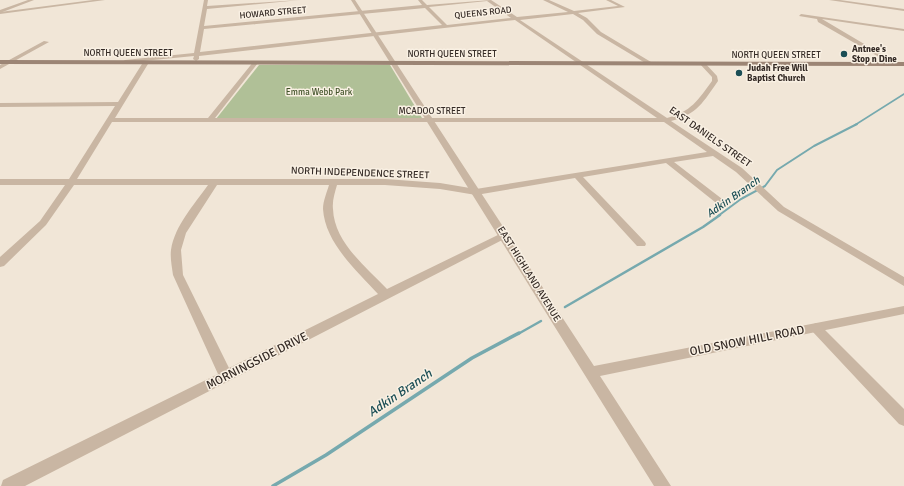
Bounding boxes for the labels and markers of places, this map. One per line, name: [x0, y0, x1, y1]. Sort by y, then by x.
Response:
place label: Antnee's Stop n Dine: [852, 43, 897, 65]
marker: Antnee's Stop n Dine: [839, 49, 849, 59]
place label: Judah Free Will Baptist Church: [747, 63, 808, 84]
marker: Judah Free Will Baptist Church: [734, 68, 744, 78]

